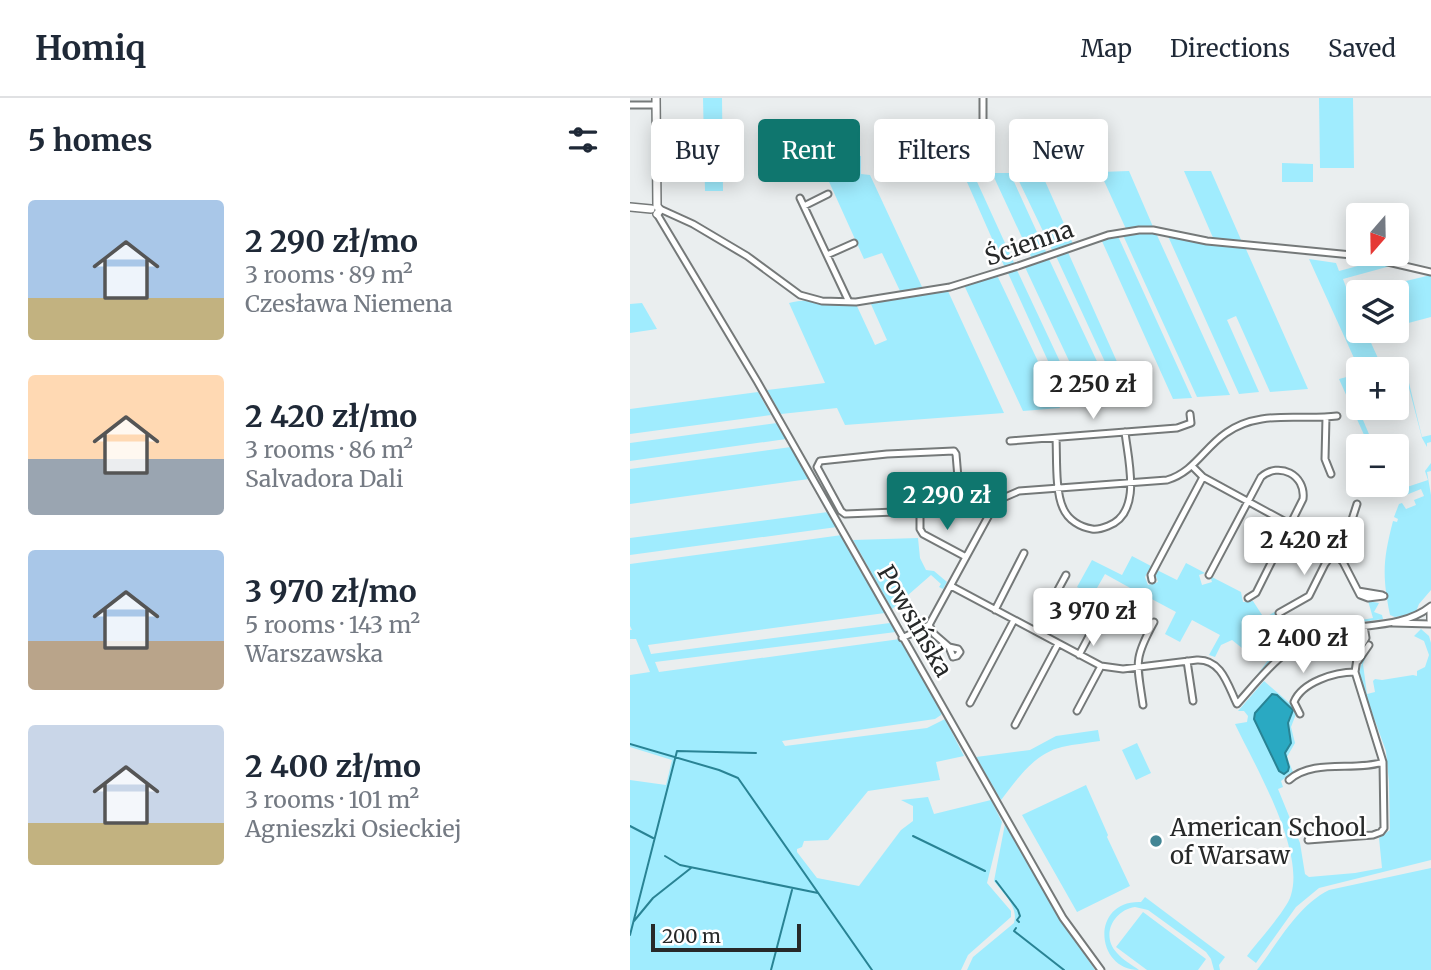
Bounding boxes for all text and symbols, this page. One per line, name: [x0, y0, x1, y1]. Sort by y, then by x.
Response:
text: Homiq: [35, 28, 146, 69]
text: Map: [1081, 33, 1132, 64]
text: Directions: [1170, 33, 1290, 64]
text: Saved: [1328, 33, 1396, 64]
chip: Buy: [651, 119, 744, 182]
chip: Rent: [758, 119, 860, 182]
chip: Filters: [874, 119, 995, 182]
chip: New: [1009, 119, 1108, 182]
text: 5 homes: [28, 121, 153, 159]
icon: filters: [564, 121, 602, 159]
north arrow: [1346, 203, 1409, 266]
map controls: [1346, 203, 1409, 497]
street label: Ścienna: [981, 213, 1077, 273]
text: 2 290 zł/mo: [245, 222, 418, 260]
icon: home: [84, 228, 168, 312]
text: 3 rooms · 89 m²: [245, 260, 413, 289]
button: layers: [1346, 280, 1409, 343]
text: Czesława Niemena: [245, 289, 453, 318]
button: +: [1346, 357, 1409, 420]
pin: 2 250 zł: [1021, 362, 1165, 421]
text: 2 250 zł: [1049, 369, 1137, 398]
text: 2 420 zł/mo: [245, 397, 417, 435]
icon: home: [84, 403, 168, 487]
button: −: [1346, 434, 1409, 497]
text: 3 rooms · 86 m²: [245, 435, 413, 464]
text: Salvadora Dali: [245, 464, 403, 493]
pin: 2 290 zł: [875, 472, 1019, 532]
text: 2 290 zł: [903, 480, 991, 509]
pin: 2 420 zł: [1232, 518, 1376, 577]
text: 2 420 zł: [1260, 525, 1348, 554]
street label: Powsińska: [871, 560, 960, 683]
text: 3 970 zł/mo: [245, 572, 417, 610]
icon: home: [84, 578, 168, 662]
pin: 3 970 zł: [1021, 588, 1165, 648]
text: 3 970 zł: [1049, 596, 1137, 625]
text: 5 rooms · 143 m²: [245, 610, 420, 639]
pin: 2 400 zł: [1231, 616, 1375, 675]
text: 2 400 zł: [1258, 623, 1348, 652]
text: Warszawska: [245, 639, 383, 668]
text: 2 400 zł/mo: [245, 747, 421, 785]
icon: home: [84, 753, 168, 837]
text: 3 rooms · 101 m²: [245, 785, 419, 814]
place label: American School of Warsaw: [1169, 812, 1366, 871]
text: Agnieszki Osieckiej: [245, 814, 462, 843]
marker: American School of Warsaw: [1148, 833, 1164, 849]
scale bar: [651, 921, 802, 953]
text: 200 m: [662, 924, 721, 948]

